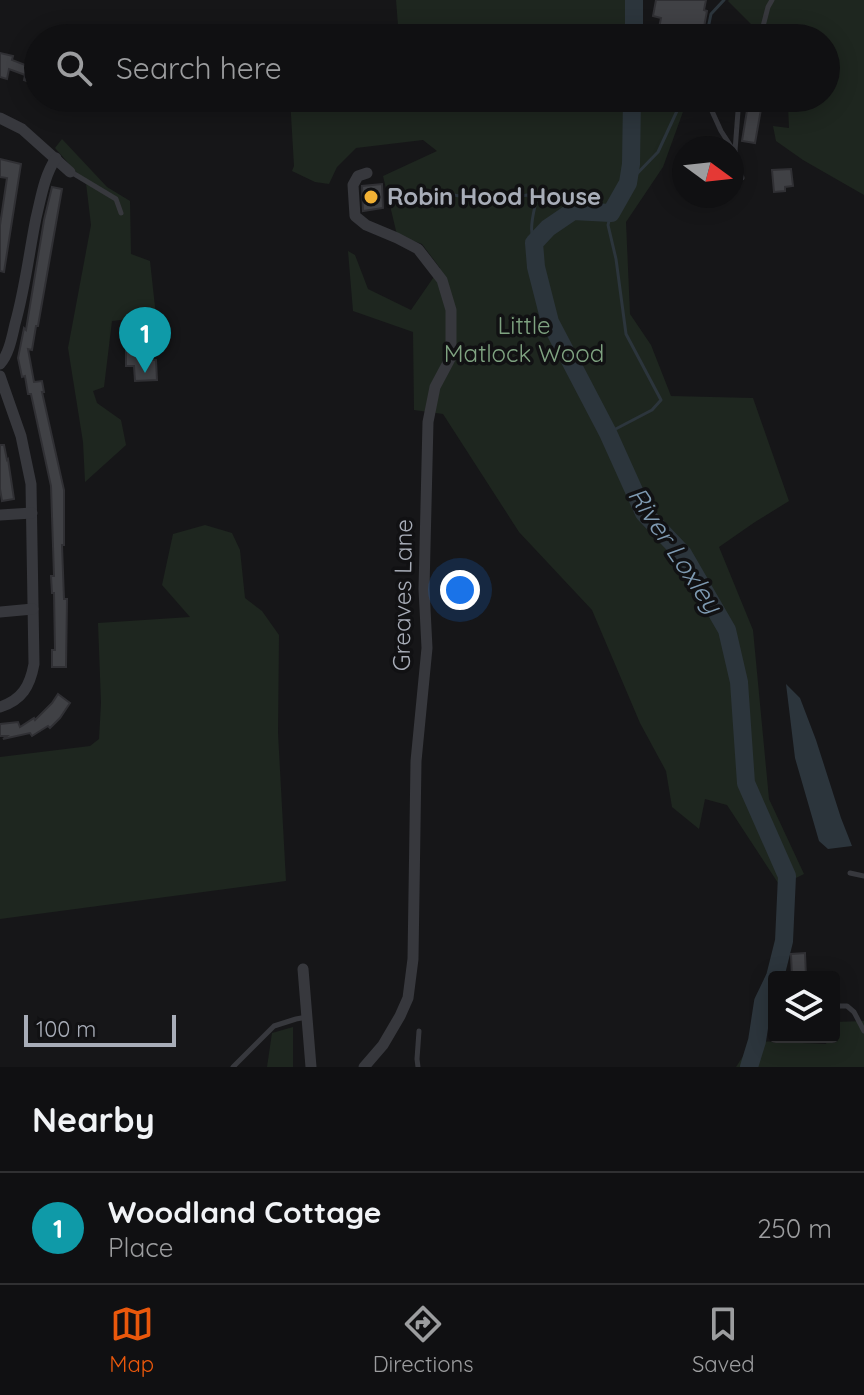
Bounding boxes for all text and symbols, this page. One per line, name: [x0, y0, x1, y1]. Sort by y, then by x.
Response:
search box: [24, 24, 840, 112]
icon: search: [52, 46, 96, 90]
text: Search here: [116, 49, 282, 87]
north arrow: [672, 136, 744, 208]
place label: Robin Hood House: [387, 181, 601, 211]
marker: Robin Hood House: [362, 188, 380, 206]
pin: 1: [119, 307, 171, 373]
park label: Little Matlock Wood: [444, 310, 604, 368]
water label: River Loxley: [621, 480, 730, 620]
street label: Greaves Lane: [386, 519, 418, 671]
your location: [440, 570, 480, 610]
map controls: [768, 971, 840, 1043]
button: layers: [768, 971, 840, 1043]
scale bar: [24, 1011, 176, 1047]
text: 100 m: [36, 1015, 96, 1043]
text: Nearby: [32, 1098, 155, 1141]
text: Woodland Cottage: [108, 1193, 381, 1231]
text: 1: [53, 1212, 63, 1245]
text: 250 m: [757, 1212, 832, 1245]
text: Place: [108, 1231, 173, 1264]
tab: Map: [109, 1302, 154, 1378]
tab: Directions: [373, 1302, 473, 1378]
tab: Saved: [692, 1302, 755, 1378]

